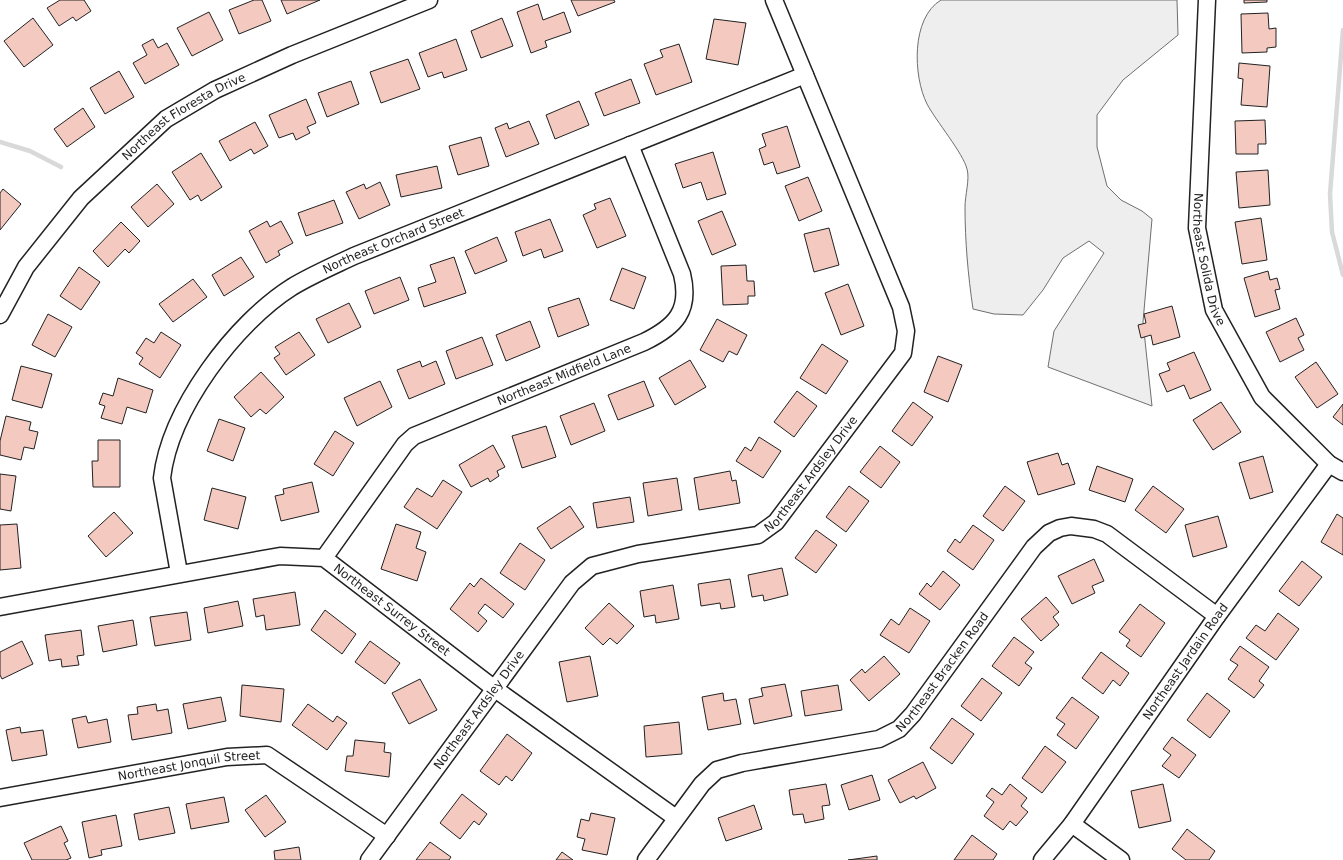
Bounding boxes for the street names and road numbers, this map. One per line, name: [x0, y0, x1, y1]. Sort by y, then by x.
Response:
street label: Northeast Floresta Drive: [119, 70, 248, 163]
street label: Northeast Solida Drive: [1190, 193, 1228, 328]
street label: Northeast Orchard Street: [320, 205, 466, 277]
street label: Northeast Midfield Lane: [495, 341, 633, 408]
street label: Northeast Ardsley Drive: [762, 413, 860, 535]
street label: Northeast Surrey Street: [331, 561, 453, 659]
street label: Northeast Jardain Road: [1140, 601, 1231, 722]
street label: Northeast Bracken Road: [893, 609, 991, 735]
street label: Northeast Ardsley Drive: [431, 648, 527, 772]
street label: Northeast Jonquil Street: [117, 748, 261, 784]

